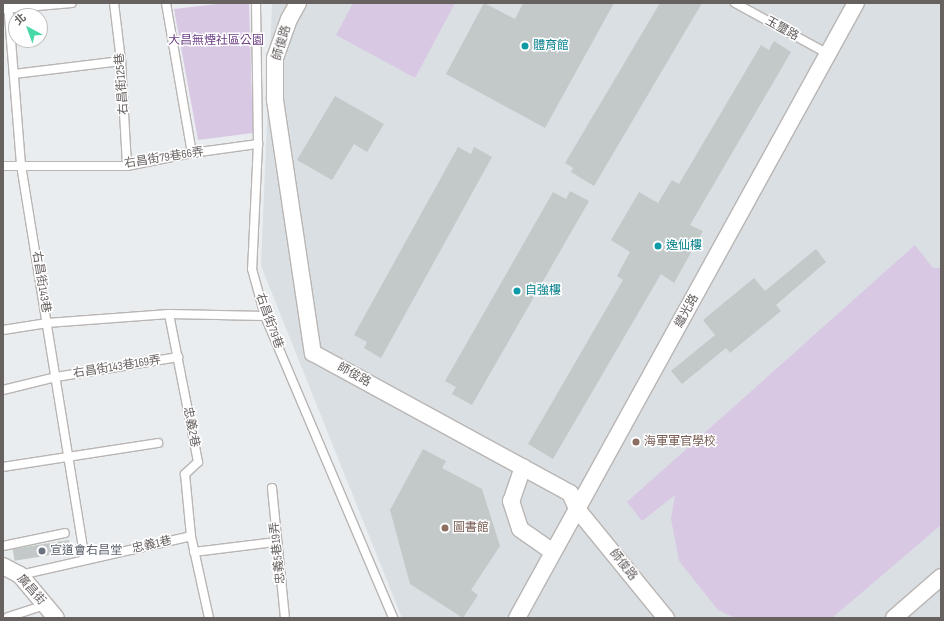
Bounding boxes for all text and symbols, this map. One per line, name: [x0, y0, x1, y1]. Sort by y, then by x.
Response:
north arrow: [8, 8, 48, 48]
text: 北: [12, 11, 29, 28]
street label: 玉璽路: [763, 14, 801, 44]
street label: 師俊路: [270, 24, 294, 62]
park label: 大昌無煙社區公園: [168, 34, 264, 48]
place label: 體育館: [533, 39, 569, 53]
marker: 體育館: [520, 41, 530, 51]
street label: 右昌街125巷: [113, 53, 131, 115]
street label: 右昌街79巷66弄: [123, 145, 205, 171]
place label: 逸仙樓: [666, 239, 702, 253]
marker: 逸仙樓: [653, 241, 663, 251]
street label: 右昌街143巷: [29, 250, 53, 314]
place label: 自強樓: [525, 284, 561, 298]
marker: 自強樓: [512, 286, 522, 296]
street label: 右昌街79巷: [252, 291, 286, 351]
street label: 繼光路: [672, 292, 702, 330]
street label: 右昌街143巷169弄: [72, 353, 162, 381]
street label: 師俊路: [335, 360, 373, 390]
street label: 忠義2巷: [180, 406, 202, 448]
place label: 海軍軍官學校: [644, 435, 716, 449]
marker: 海軍軍官學校: [631, 437, 641, 447]
street label: 忠義5巷19弄: [268, 521, 288, 585]
place label: 圖書館: [453, 521, 489, 535]
marker: 圖書館: [440, 523, 450, 533]
street label: 忠義1巷: [131, 533, 173, 557]
place label: 宣道會右昌堂: [50, 544, 122, 558]
marker: 宣道會右昌堂: [37, 546, 47, 556]
street label: 師俊路: [606, 546, 640, 584]
street label: 廣昌街: [14, 572, 48, 608]

